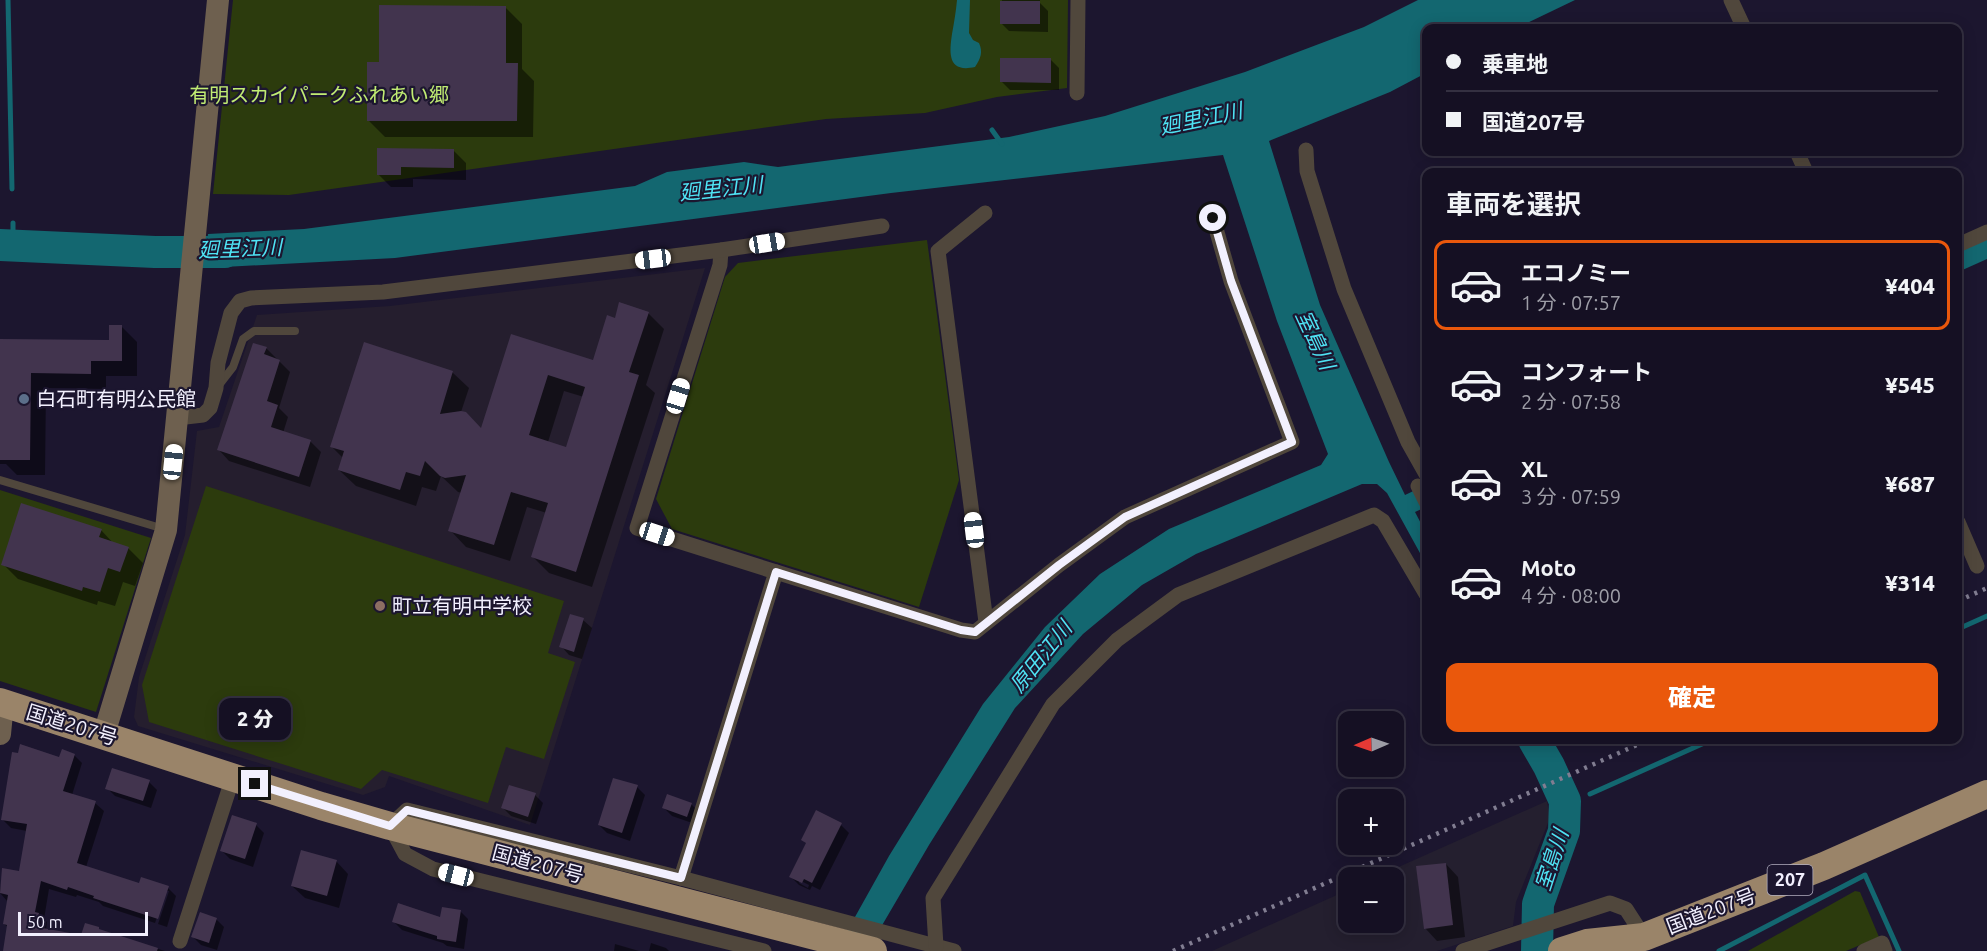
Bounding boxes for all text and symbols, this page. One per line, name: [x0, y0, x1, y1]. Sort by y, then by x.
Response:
text: 乗車地: [1482, 51, 1548, 76]
park label: 有明スカイパークふれあい郷: [189, 83, 449, 106]
water label: 廻里江川: [1157, 97, 1246, 138]
text: 国道207号: [1482, 109, 1585, 134]
water label: 廻里江川: [678, 171, 766, 204]
text: 車両を選択: [1446, 189, 1581, 219]
route start: [1199, 204, 1226, 231]
car: [748, 231, 786, 255]
water label: 廻里江川: [198, 234, 284, 261]
car: [634, 248, 672, 270]
icon: car: [1449, 258, 1503, 312]
text: エコノミー: [1521, 260, 1631, 285]
text: ¥404: [1885, 273, 1935, 298]
text: 1 分 · 07:57: [1521, 291, 1621, 314]
water label: 室島川: [1292, 306, 1341, 375]
icon: car: [1449, 357, 1503, 411]
text: コンフォート: [1521, 359, 1652, 384]
text: ¥545: [1885, 372, 1935, 397]
car: [664, 376, 692, 416]
place label: 白石町有明公民館: [36, 387, 196, 410]
text: 2 分 · 07:58: [1521, 390, 1621, 413]
marker: 白石町有明公民館: [17, 392, 31, 406]
car: [162, 443, 184, 481]
icon: car: [1449, 456, 1503, 510]
text: XL: [1521, 456, 1548, 481]
text: ¥687: [1885, 471, 1935, 496]
text: 3 分 · 07:59: [1521, 485, 1621, 508]
car: [963, 511, 985, 549]
car: [637, 520, 677, 548]
icon: car: [1449, 555, 1503, 609]
text: Moto: [1521, 555, 1576, 580]
text: ¥314: [1885, 570, 1935, 595]
text: 4 分 · 08:00: [1521, 584, 1621, 607]
place label: 町立有明中学校: [392, 594, 532, 617]
marker: 町立有明中学校: [373, 599, 387, 613]
water label: 原田江川: [1004, 615, 1077, 697]
button: 確定: [1446, 663, 1938, 732]
callout: 2 分: [219, 697, 291, 739]
street label: 国道207号: [24, 700, 120, 749]
text: 2 分: [237, 707, 273, 730]
north arrow: [1338, 711, 1404, 777]
map controls: [1338, 711, 1404, 933]
route end: [241, 770, 268, 797]
button: +: [1338, 789, 1404, 855]
water label: 室島川: [1530, 824, 1573, 893]
street label: 国道207号: [490, 840, 586, 887]
car: [436, 862, 476, 888]
road number: 207: [1768, 865, 1812, 895]
button: −: [1338, 867, 1404, 933]
street label: 国道207号: [1663, 883, 1759, 938]
scale bar: [18, 909, 148, 936]
text: 50 m: [27, 913, 63, 931]

